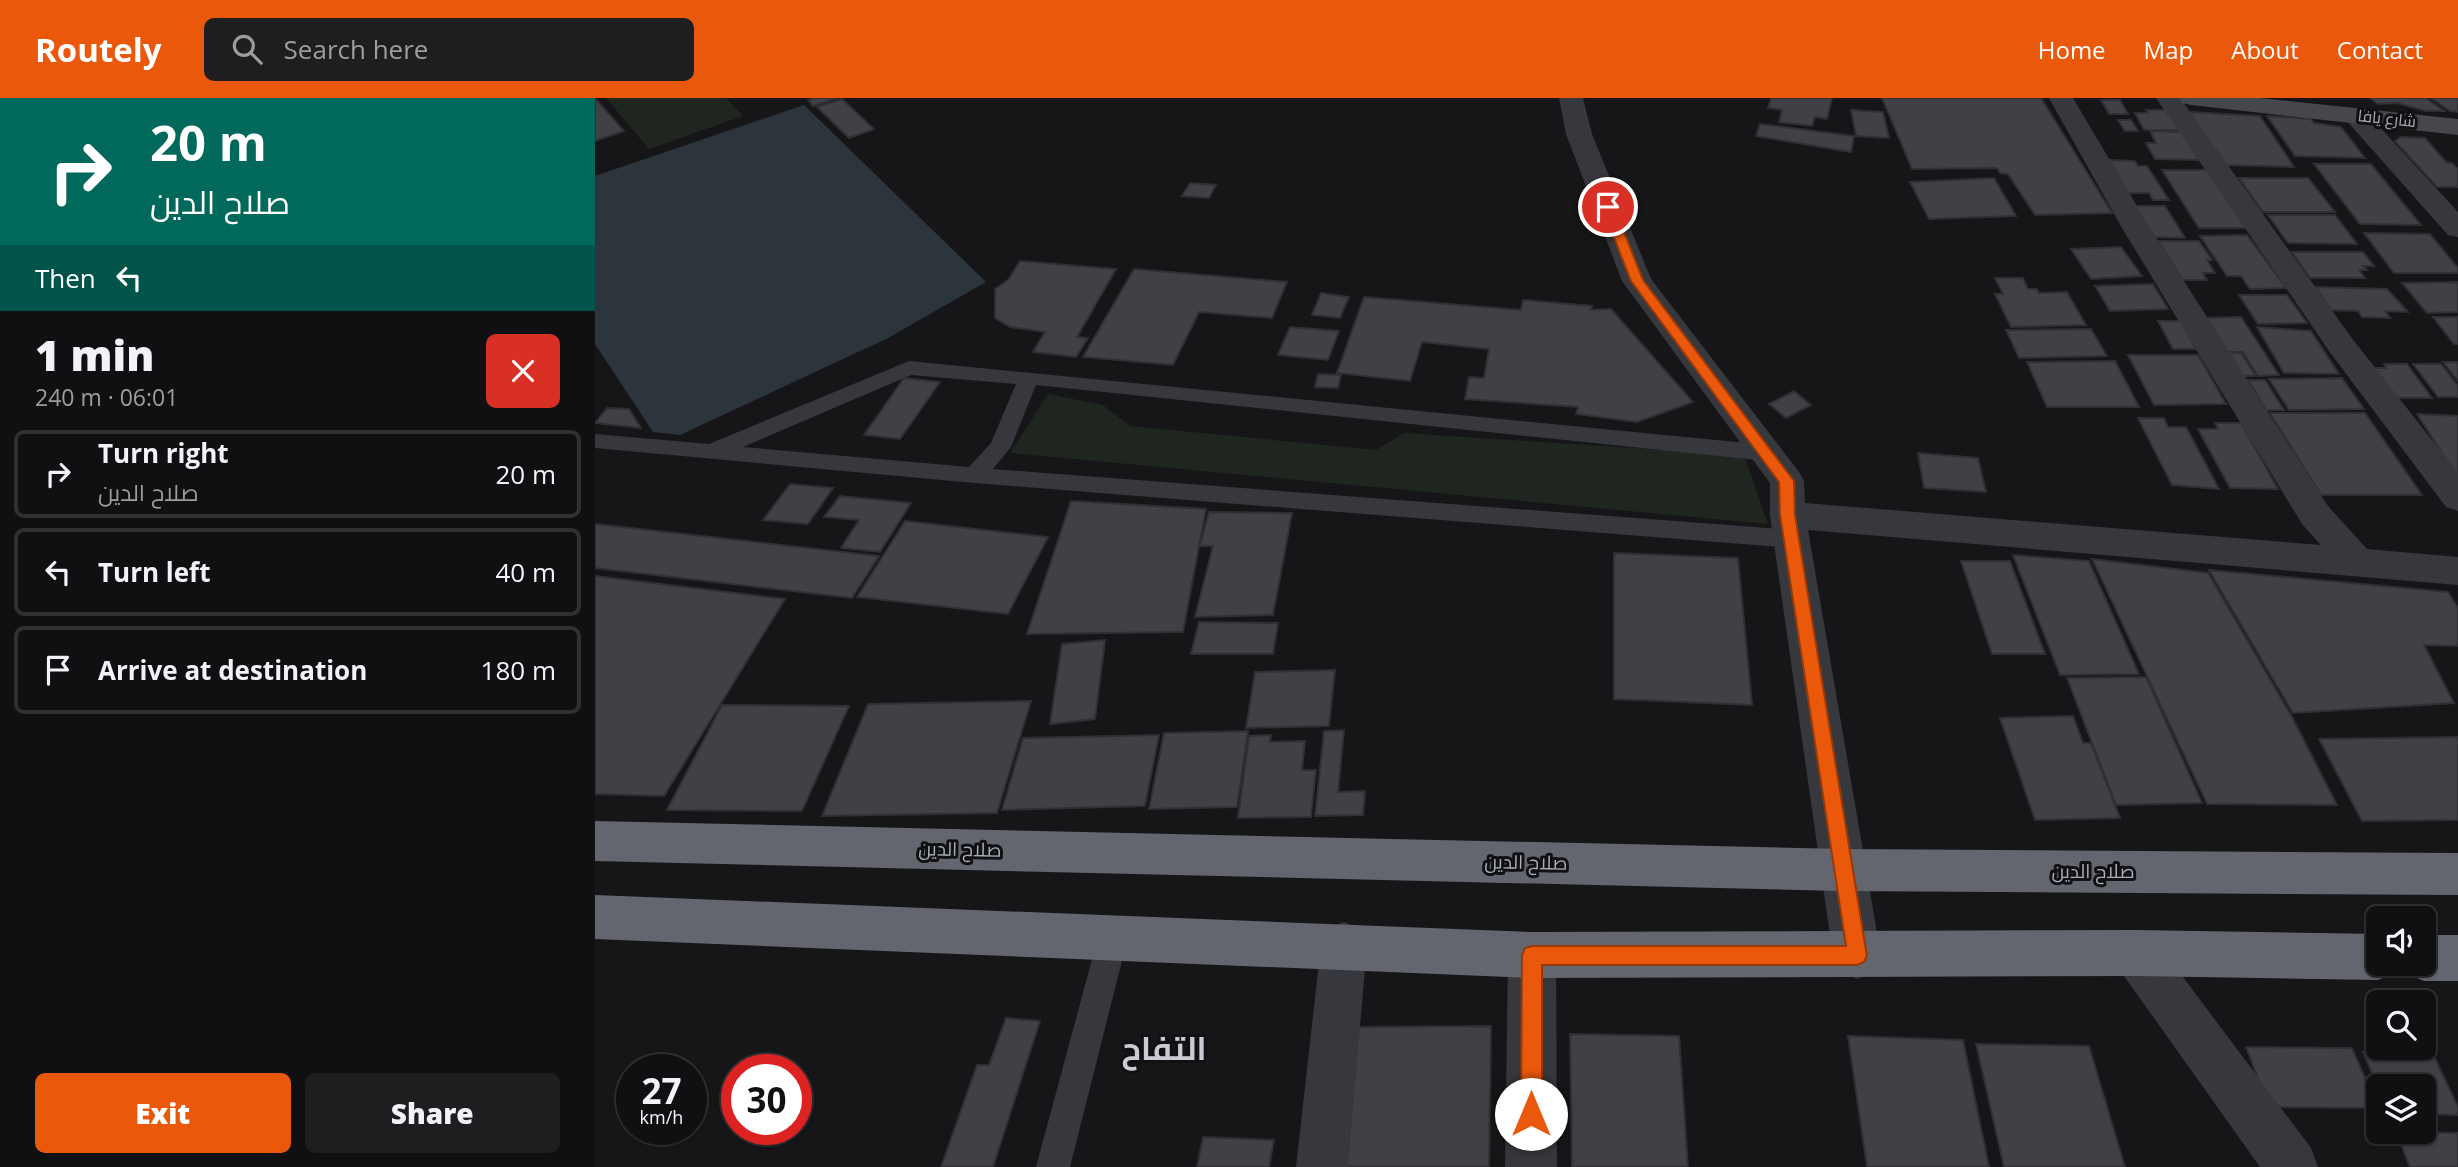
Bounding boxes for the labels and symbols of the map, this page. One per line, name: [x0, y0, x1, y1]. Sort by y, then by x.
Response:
street label: شارع يافا: [2357, 104, 2417, 133]
pin: [1578, 177, 1638, 237]
street label: صلاح الدين: [918, 835, 1002, 864]
street label: صلاح الدين: [1484, 848, 1568, 877]
street label: صلاح الدين: [2051, 858, 2135, 885]
district label: التفاح: [1121, 1026, 1207, 1071]
speed limit sign: 30: [721, 1054, 812, 1145]
position arrow: [1494, 1077, 1568, 1151]

